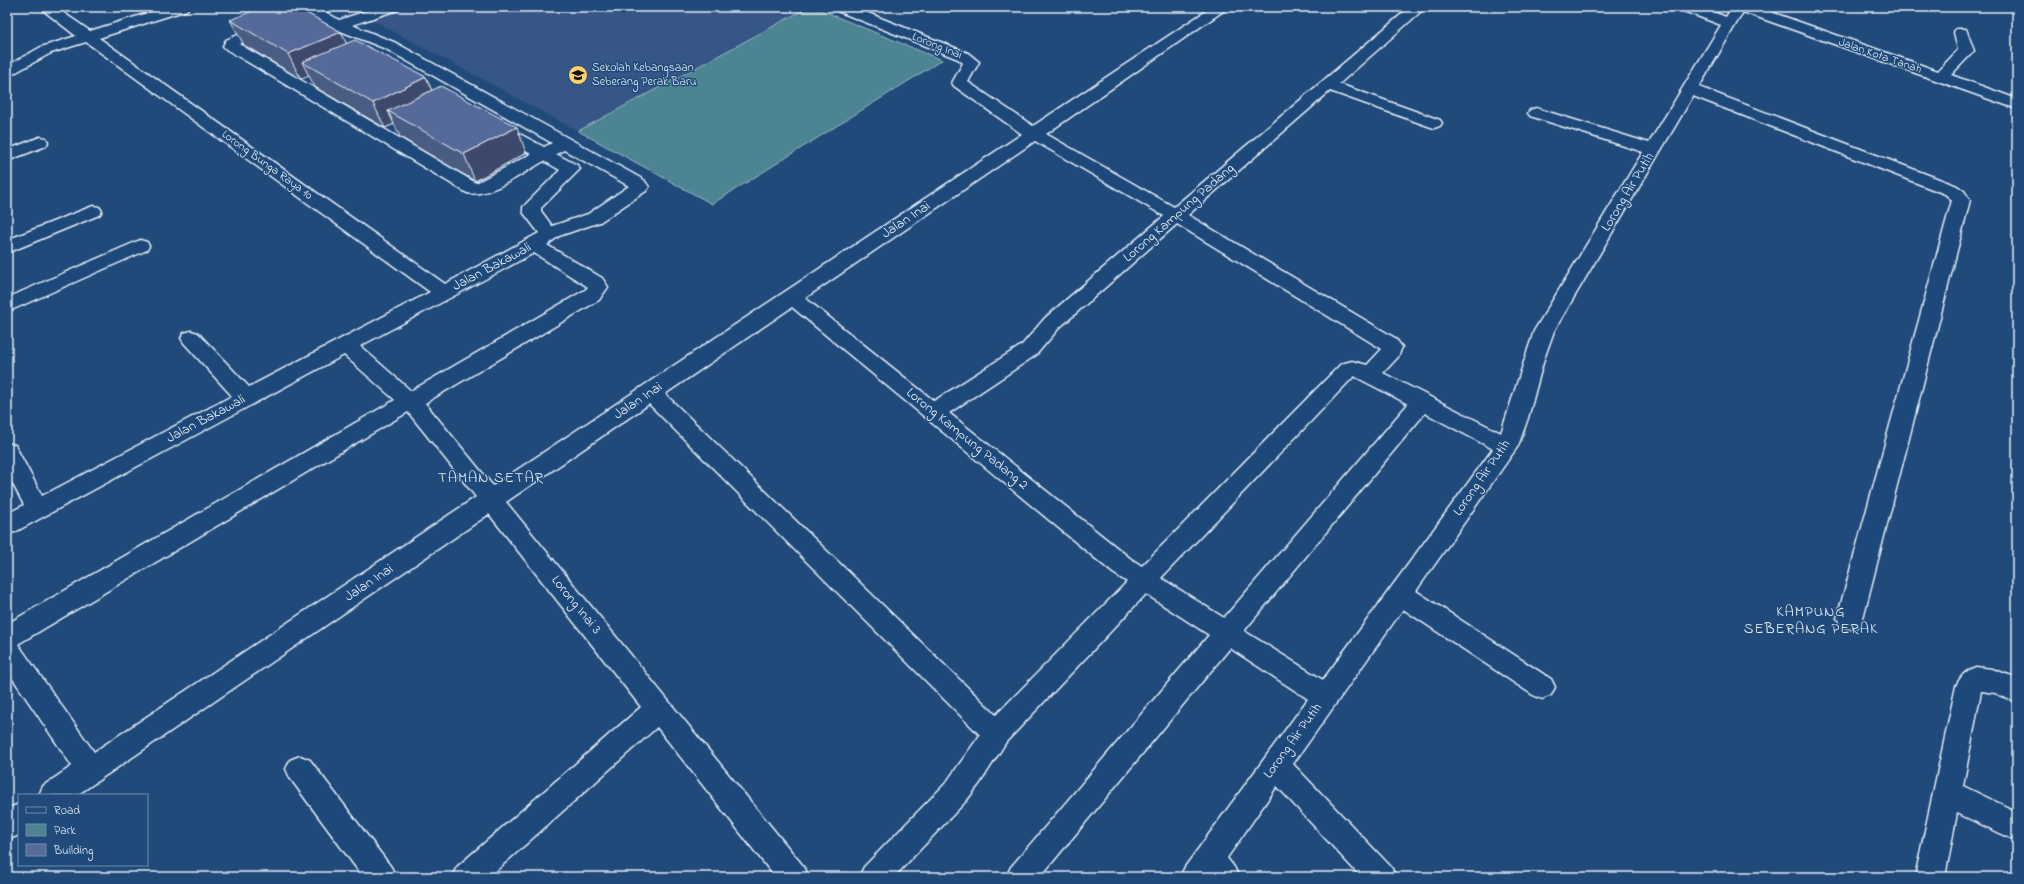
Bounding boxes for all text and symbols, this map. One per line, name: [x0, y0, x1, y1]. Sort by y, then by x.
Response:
street label: Lorong Inai: [909, 28, 965, 65]
street label: Jalan Kota Tanah: [1836, 33, 1924, 79]
place label: Sekolah Kebangsaan Seberang Perak Baru: [592, 59, 697, 92]
school or university icon: Sekolah Kebangsaan Seberang Perak Baru: [567, 64, 589, 86]
street label: Lorong Bunga Raya 10: [217, 126, 316, 205]
street label: Lorong Air Putih: [1596, 149, 1661, 236]
street label: Lorong Kampung Padang: [1119, 159, 1240, 268]
street label: Jalan Inai: [877, 196, 935, 244]
street label: Jalan Bakawali: [449, 237, 535, 297]
street label: Jalan Inai: [609, 377, 667, 425]
street label: Lorong Kampung Padang 2: [901, 383, 1033, 496]
street label: Jalan Bakawali: [163, 389, 249, 449]
street label: Lorong Air Putih: [1448, 436, 1517, 521]
district label: TAMAN SETAR: [438, 467, 544, 489]
street label: Jalan Inai: [340, 559, 398, 607]
street label: Lorong Inai 3: [545, 571, 606, 640]
district label: KAMPUNG SEBERANG PERAK: [1744, 601, 1878, 640]
street label: Lorong Air Putih: [1258, 699, 1328, 784]
legend: [18, 794, 148, 866]
text: Road: [54, 802, 80, 820]
text: Park: [54, 822, 76, 840]
text: Building: [53, 842, 93, 861]

